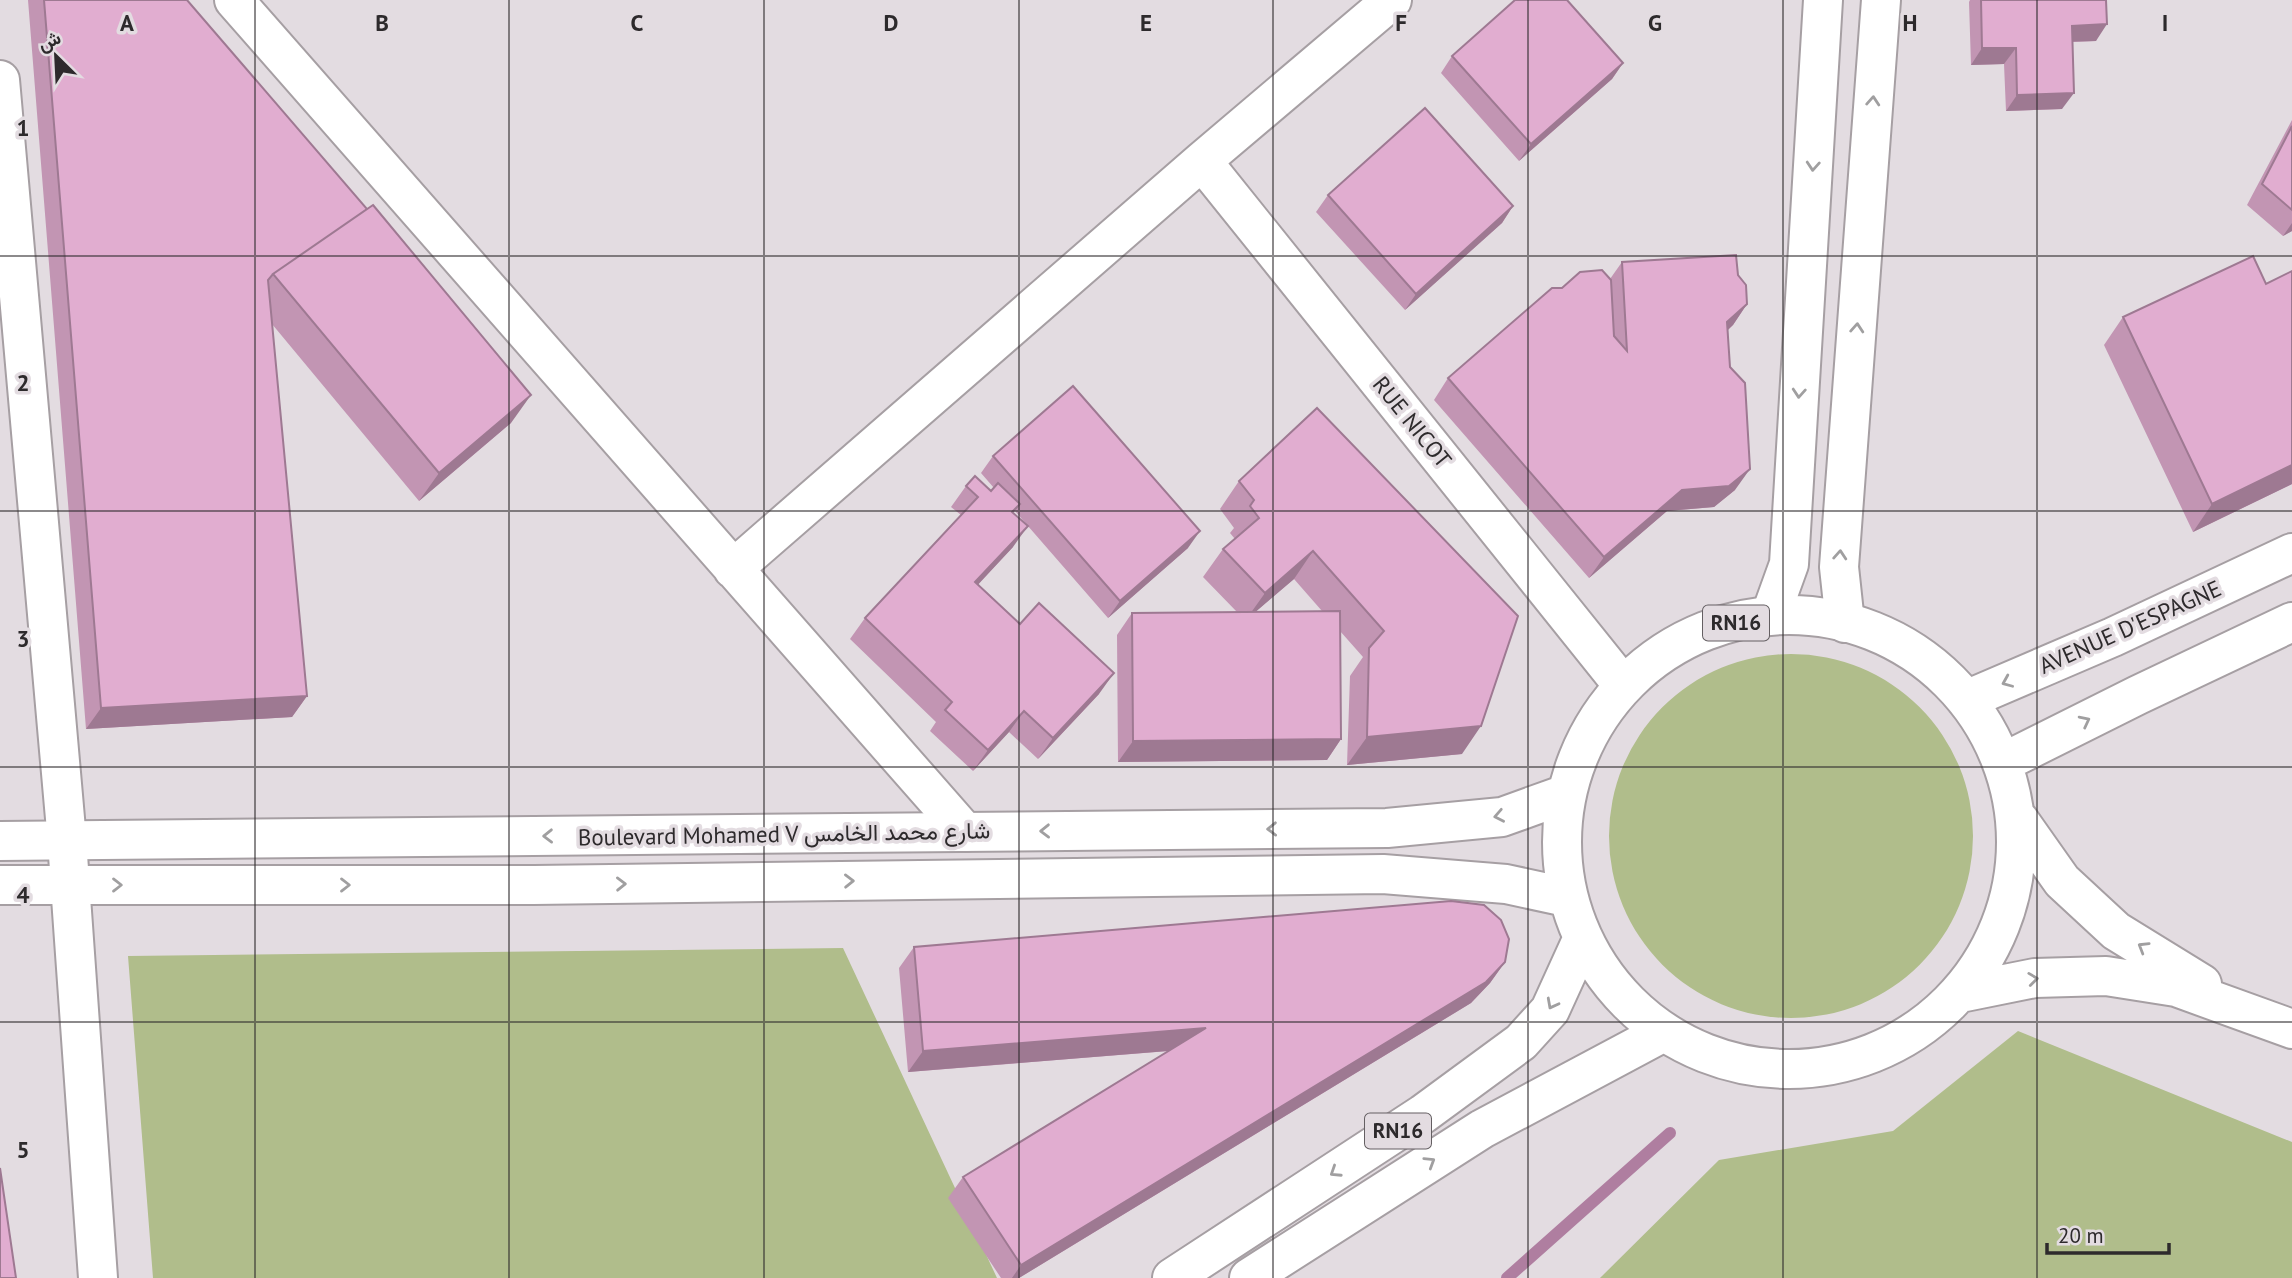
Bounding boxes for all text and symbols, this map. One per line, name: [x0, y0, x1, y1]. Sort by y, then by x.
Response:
text: A: [120, 8, 134, 37]
text: B: [375, 8, 389, 37]
text: C: [631, 8, 644, 37]
text: D: [884, 8, 898, 37]
text: E: [1140, 8, 1152, 37]
text: F: [1395, 8, 1407, 37]
text: G: [1648, 8, 1662, 37]
text: H: [1903, 8, 1917, 37]
text: I: [2162, 8, 2168, 37]
north arrow: [21, 21, 91, 91]
text: ش: [34, 25, 65, 56]
one-way arrow: [1865, 96, 1880, 107]
text: 1: [16, 113, 30, 142]
one-way arrow: [1806, 161, 1821, 172]
one-way arrow: [1849, 322, 1864, 333]
text: 2: [16, 368, 30, 397]
street label: RUE NICOT: [1367, 370, 1458, 473]
one-way arrow: [1792, 388, 1807, 399]
one-way arrow: [1832, 549, 1847, 560]
street label: AVENUE D'ESPAGNE: [2034, 573, 2226, 680]
road number: RN16: [1703, 606, 1769, 640]
text: 3: [16, 624, 30, 653]
one-way arrow: [2002, 674, 2014, 688]
one-way arrow: [2078, 716, 2090, 730]
one-way arrow: [1493, 808, 1505, 823]
street label: Boulevard Mohamed V شارع محمد الخامس: [578, 815, 990, 854]
one-way arrow: [1266, 821, 1277, 837]
one-way arrow: [1039, 823, 1049, 839]
one-way arrow: [542, 828, 552, 844]
one-way arrow: [844, 873, 854, 889]
one-way arrow: [616, 876, 627, 892]
one-way arrow: [112, 877, 123, 893]
one-way arrow: [340, 877, 350, 893]
text: 4: [16, 880, 30, 909]
one-way arrow: [2137, 943, 2150, 956]
one-way arrow: [2027, 972, 2038, 987]
one-way arrow: [1547, 996, 1560, 1009]
road number: RN16: [1365, 1114, 1431, 1148]
text: 5: [16, 1135, 30, 1164]
one-way arrow: [1422, 1157, 1435, 1170]
one-way arrow: [1330, 1163, 1343, 1176]
scale bar: [2047, 1212, 2170, 1256]
text: 20 m: [2058, 1222, 2104, 1249]

